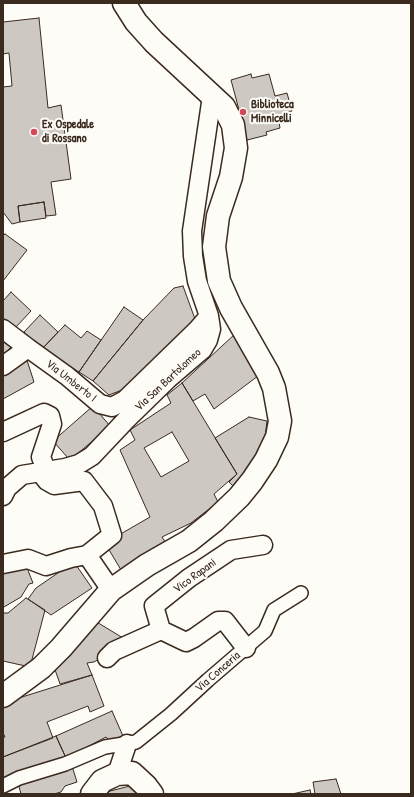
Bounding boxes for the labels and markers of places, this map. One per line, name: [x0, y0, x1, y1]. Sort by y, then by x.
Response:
place label: Biblioteca Minnicelli: [251, 98, 294, 126]
marker: Biblioteca Minnicelli: [238, 107, 248, 117]
place label: Ex Ospedale di Rossano: [42, 118, 94, 146]
marker: Ex Ospedale di Rossano: [29, 127, 39, 137]

